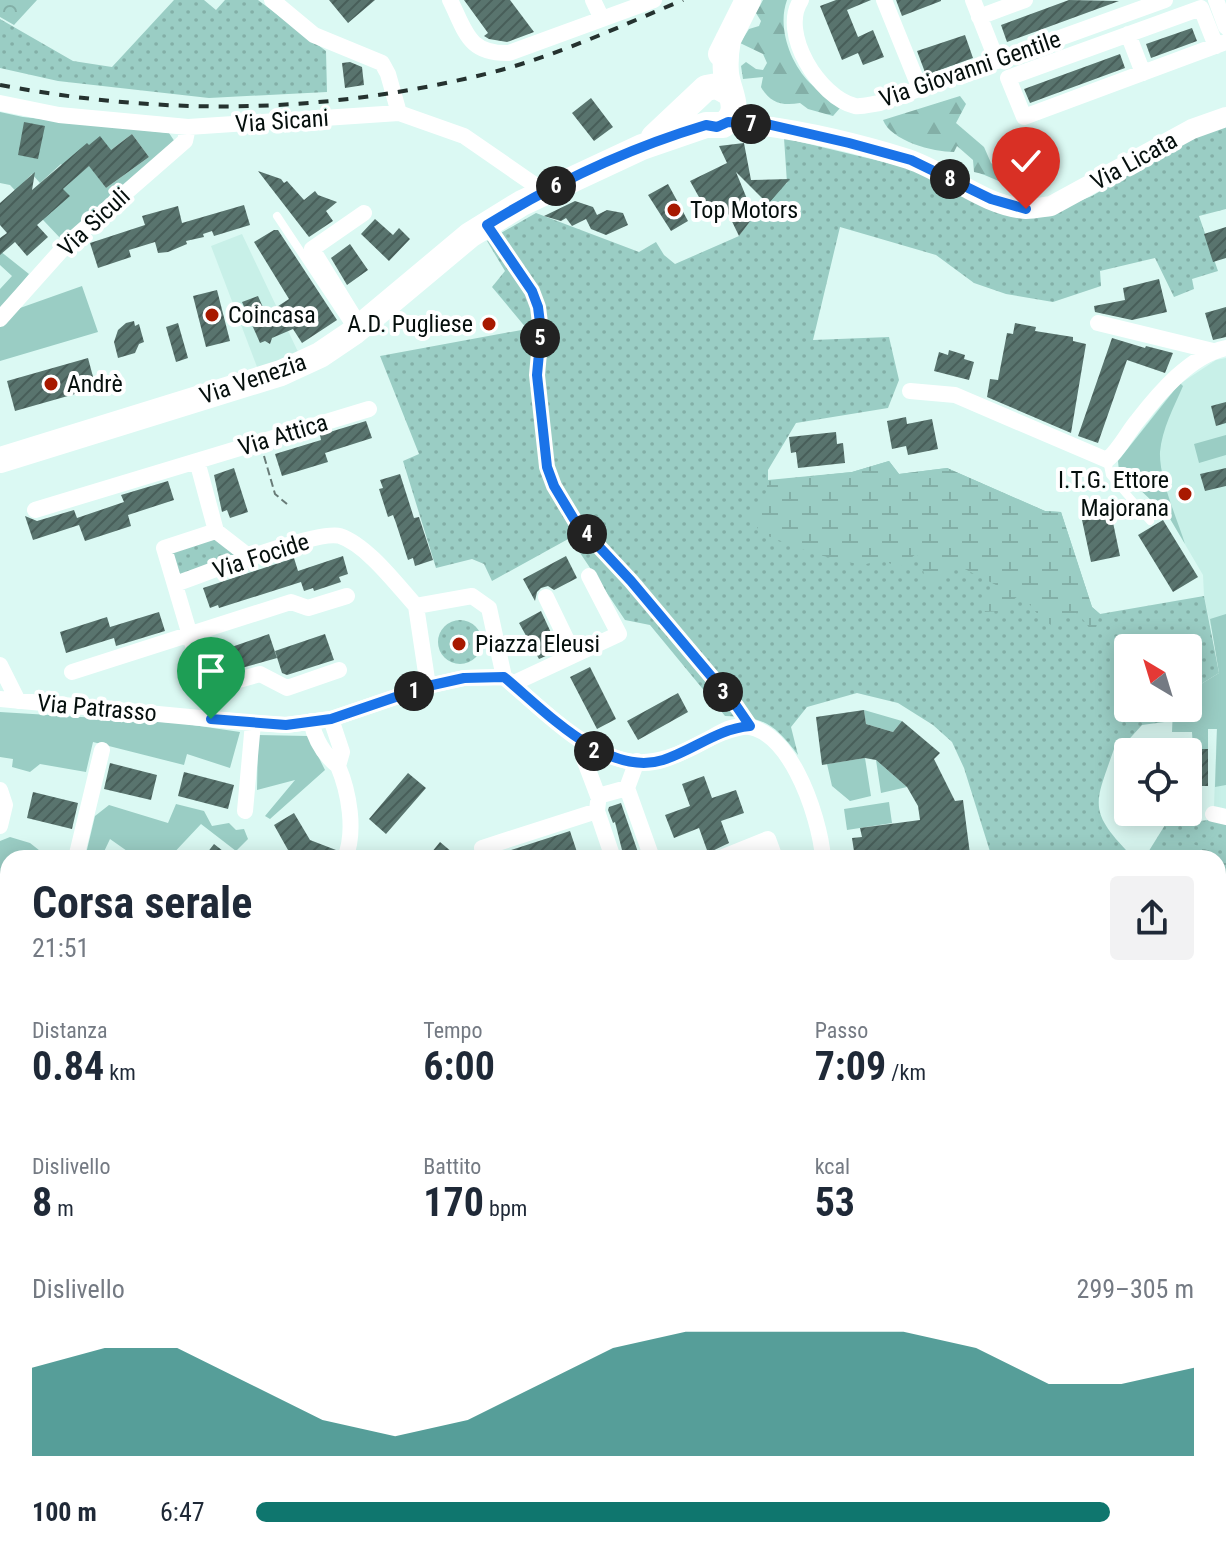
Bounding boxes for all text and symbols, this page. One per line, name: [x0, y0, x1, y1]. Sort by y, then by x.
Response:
street label: Via Giovanni Gentile: [876, 25, 1064, 113]
street label: Via Sicani: [234, 104, 330, 138]
pin: 7: [731, 104, 771, 144]
text: 7: [745, 111, 757, 136]
street label: Via Licata: [1086, 126, 1182, 196]
pin: [992, 127, 1060, 209]
icon: check: [1004, 139, 1048, 183]
pin: 8: [930, 159, 970, 199]
pin: 6: [536, 166, 576, 206]
text: 8: [944, 166, 956, 191]
text: 6: [550, 173, 562, 198]
street label: Via Siculi: [52, 182, 136, 262]
place label: Top Motors: [690, 196, 798, 224]
marker: Top Motors: [665, 201, 683, 219]
place label: Coincasa: [228, 301, 316, 329]
marker: Coincasa: [203, 306, 221, 324]
place label: A.D. Pugliese: [347, 310, 473, 338]
marker: A.D. Pugliese: [480, 315, 498, 333]
pin: 5: [520, 318, 560, 358]
text: 5: [534, 325, 546, 350]
street label: Via Venezia: [196, 348, 310, 410]
place label: Andrè: [67, 370, 123, 398]
marker: Andrè: [42, 375, 60, 393]
street label: Via Attica: [235, 408, 331, 462]
place label: I.T.G. Ettore Majorana: [1058, 466, 1169, 522]
marker: I.T.G. Ettore Majorana: [1176, 485, 1194, 503]
pin: 4: [567, 514, 607, 554]
text: 4: [581, 521, 593, 546]
street label: Via Focide: [210, 527, 312, 585]
place label: Piazza Eleusi: [475, 630, 600, 658]
north arrow: [1114, 634, 1202, 722]
map controls: [1114, 634, 1202, 826]
marker: Piazza Eleusi: [450, 635, 468, 653]
pin: [177, 637, 245, 719]
icon: arrive: [189, 649, 233, 693]
pin: 1: [394, 671, 434, 711]
pin: 3: [703, 672, 743, 712]
text: 1: [408, 678, 420, 703]
text: 3: [717, 679, 729, 704]
street label: Via Patrasso: [36, 689, 158, 727]
pin: 2: [574, 731, 614, 771]
text: 2: [588, 738, 600, 763]
button: locate: [1114, 738, 1202, 826]
button: share: [1110, 876, 1194, 960]
text: Corsa serale: [32, 877, 252, 929]
text: 21:51: [32, 933, 89, 963]
text: Distanza: [32, 1018, 108, 1043]
text: Tempo: [423, 1018, 483, 1043]
text: Passo: [815, 1018, 868, 1043]
text: 0.84: [32, 1043, 104, 1090]
text: 6:00: [423, 1043, 495, 1090]
text: 7:09: [815, 1043, 886, 1090]
text: km: [104, 1060, 136, 1085]
text: /km: [886, 1060, 926, 1085]
text: Dislivello: [32, 1154, 110, 1179]
text: Battito: [423, 1154, 481, 1179]
text: kcal: [815, 1154, 850, 1179]
text: 8: [32, 1179, 52, 1226]
text: 170: [423, 1179, 484, 1226]
text: 53: [815, 1179, 855, 1226]
text: m: [52, 1196, 74, 1221]
text: bpm: [484, 1196, 527, 1221]
text: Dislivello: [32, 1274, 125, 1304]
text: 299–305 m: [1077, 1274, 1194, 1304]
text: 100 m: [32, 1497, 97, 1527]
text: 6:47: [160, 1497, 205, 1527]

